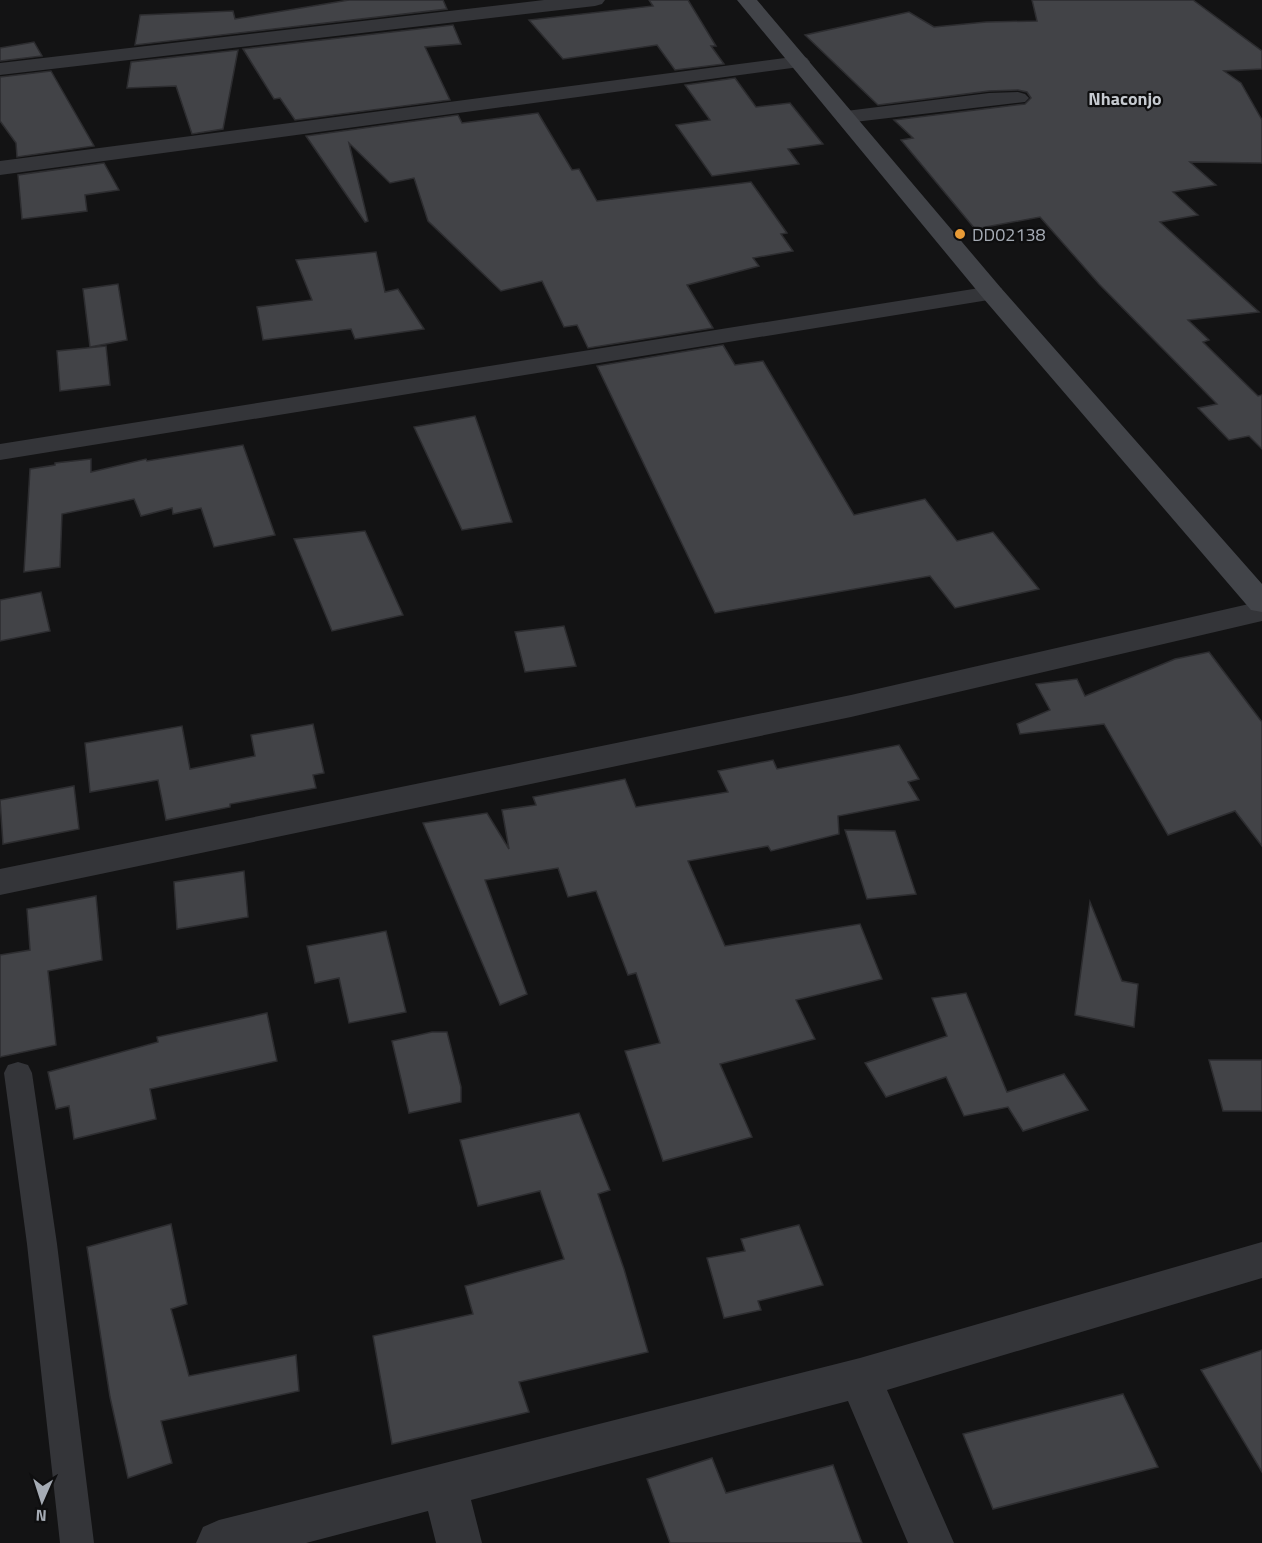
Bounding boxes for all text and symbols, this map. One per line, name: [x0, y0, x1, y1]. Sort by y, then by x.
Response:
district label: Nhaconjo: [1088, 85, 1162, 112]
place label: DD02138: [972, 221, 1046, 248]
marker: DD02138: [953, 227, 967, 241]
north arrow: [12, 1471, 72, 1531]
text: N: [35, 1504, 47, 1528]

